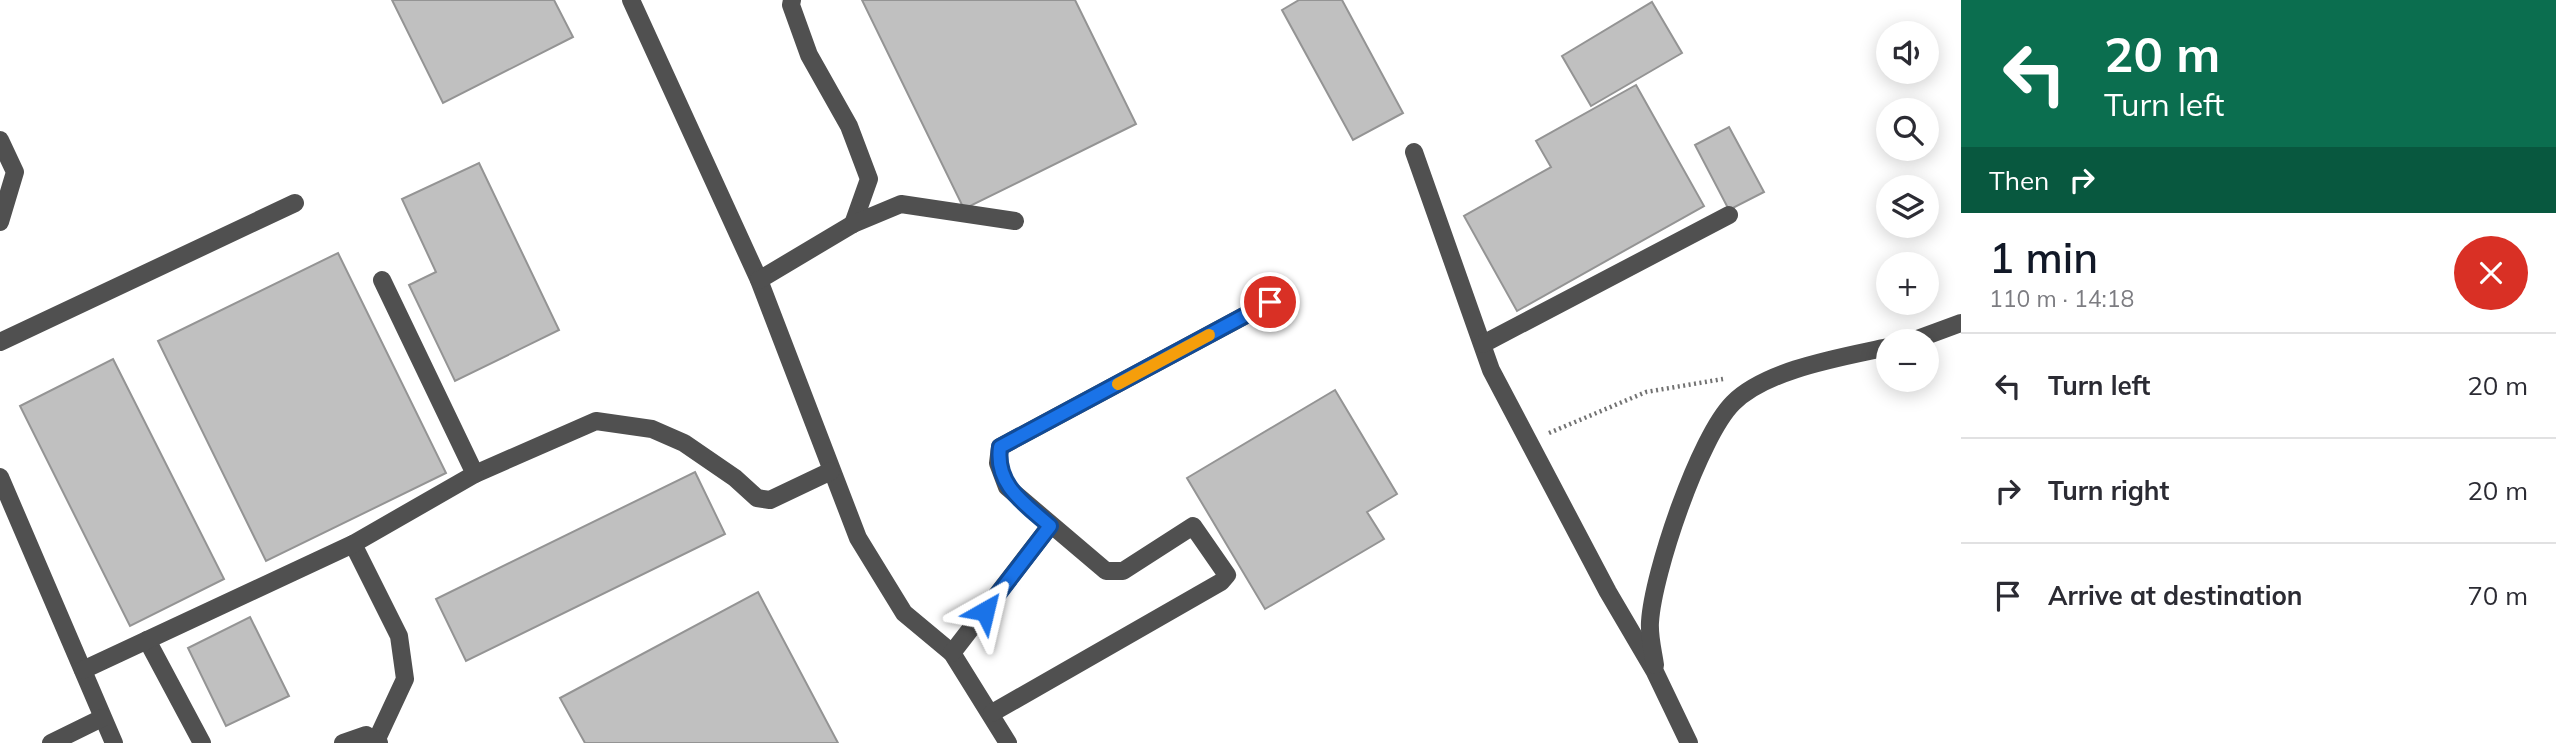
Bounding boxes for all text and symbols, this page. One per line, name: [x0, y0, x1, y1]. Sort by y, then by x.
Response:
map controls: [1876, 21, 1939, 392]
button: sound: [1876, 21, 1939, 84]
text: 20 m: [2104, 23, 2220, 84]
icon: left: [1989, 28, 2080, 119]
text: Turn left: [2104, 84, 2224, 124]
button: search: [1876, 98, 1939, 161]
icon: right: [2063, 161, 2101, 199]
text: Then: [1989, 164, 2049, 197]
button: layers: [1876, 175, 1939, 238]
text: 1 min: [1989, 231, 2098, 284]
button: close: [2454, 236, 2528, 310]
button: +: [1876, 252, 1939, 315]
pin: [1240, 272, 1300, 332]
icon: arrive: [1251, 283, 1289, 321]
text: 110 m · 14:18: [1989, 284, 2134, 313]
button: −: [1876, 329, 1939, 392]
icon: left: [1989, 367, 2027, 405]
text: Turn left: [2048, 369, 2150, 402]
text: 20 m: [2467, 369, 2528, 402]
icon: right: [1989, 472, 2027, 510]
text: Turn right: [2048, 474, 2169, 507]
text: 20 m: [2467, 474, 2528, 507]
position arrow: [948, 574, 1022, 648]
icon: arrive: [1989, 577, 2027, 615]
text: Arrive at destination: [2048, 579, 2303, 612]
text: 70 m: [2467, 579, 2528, 612]

